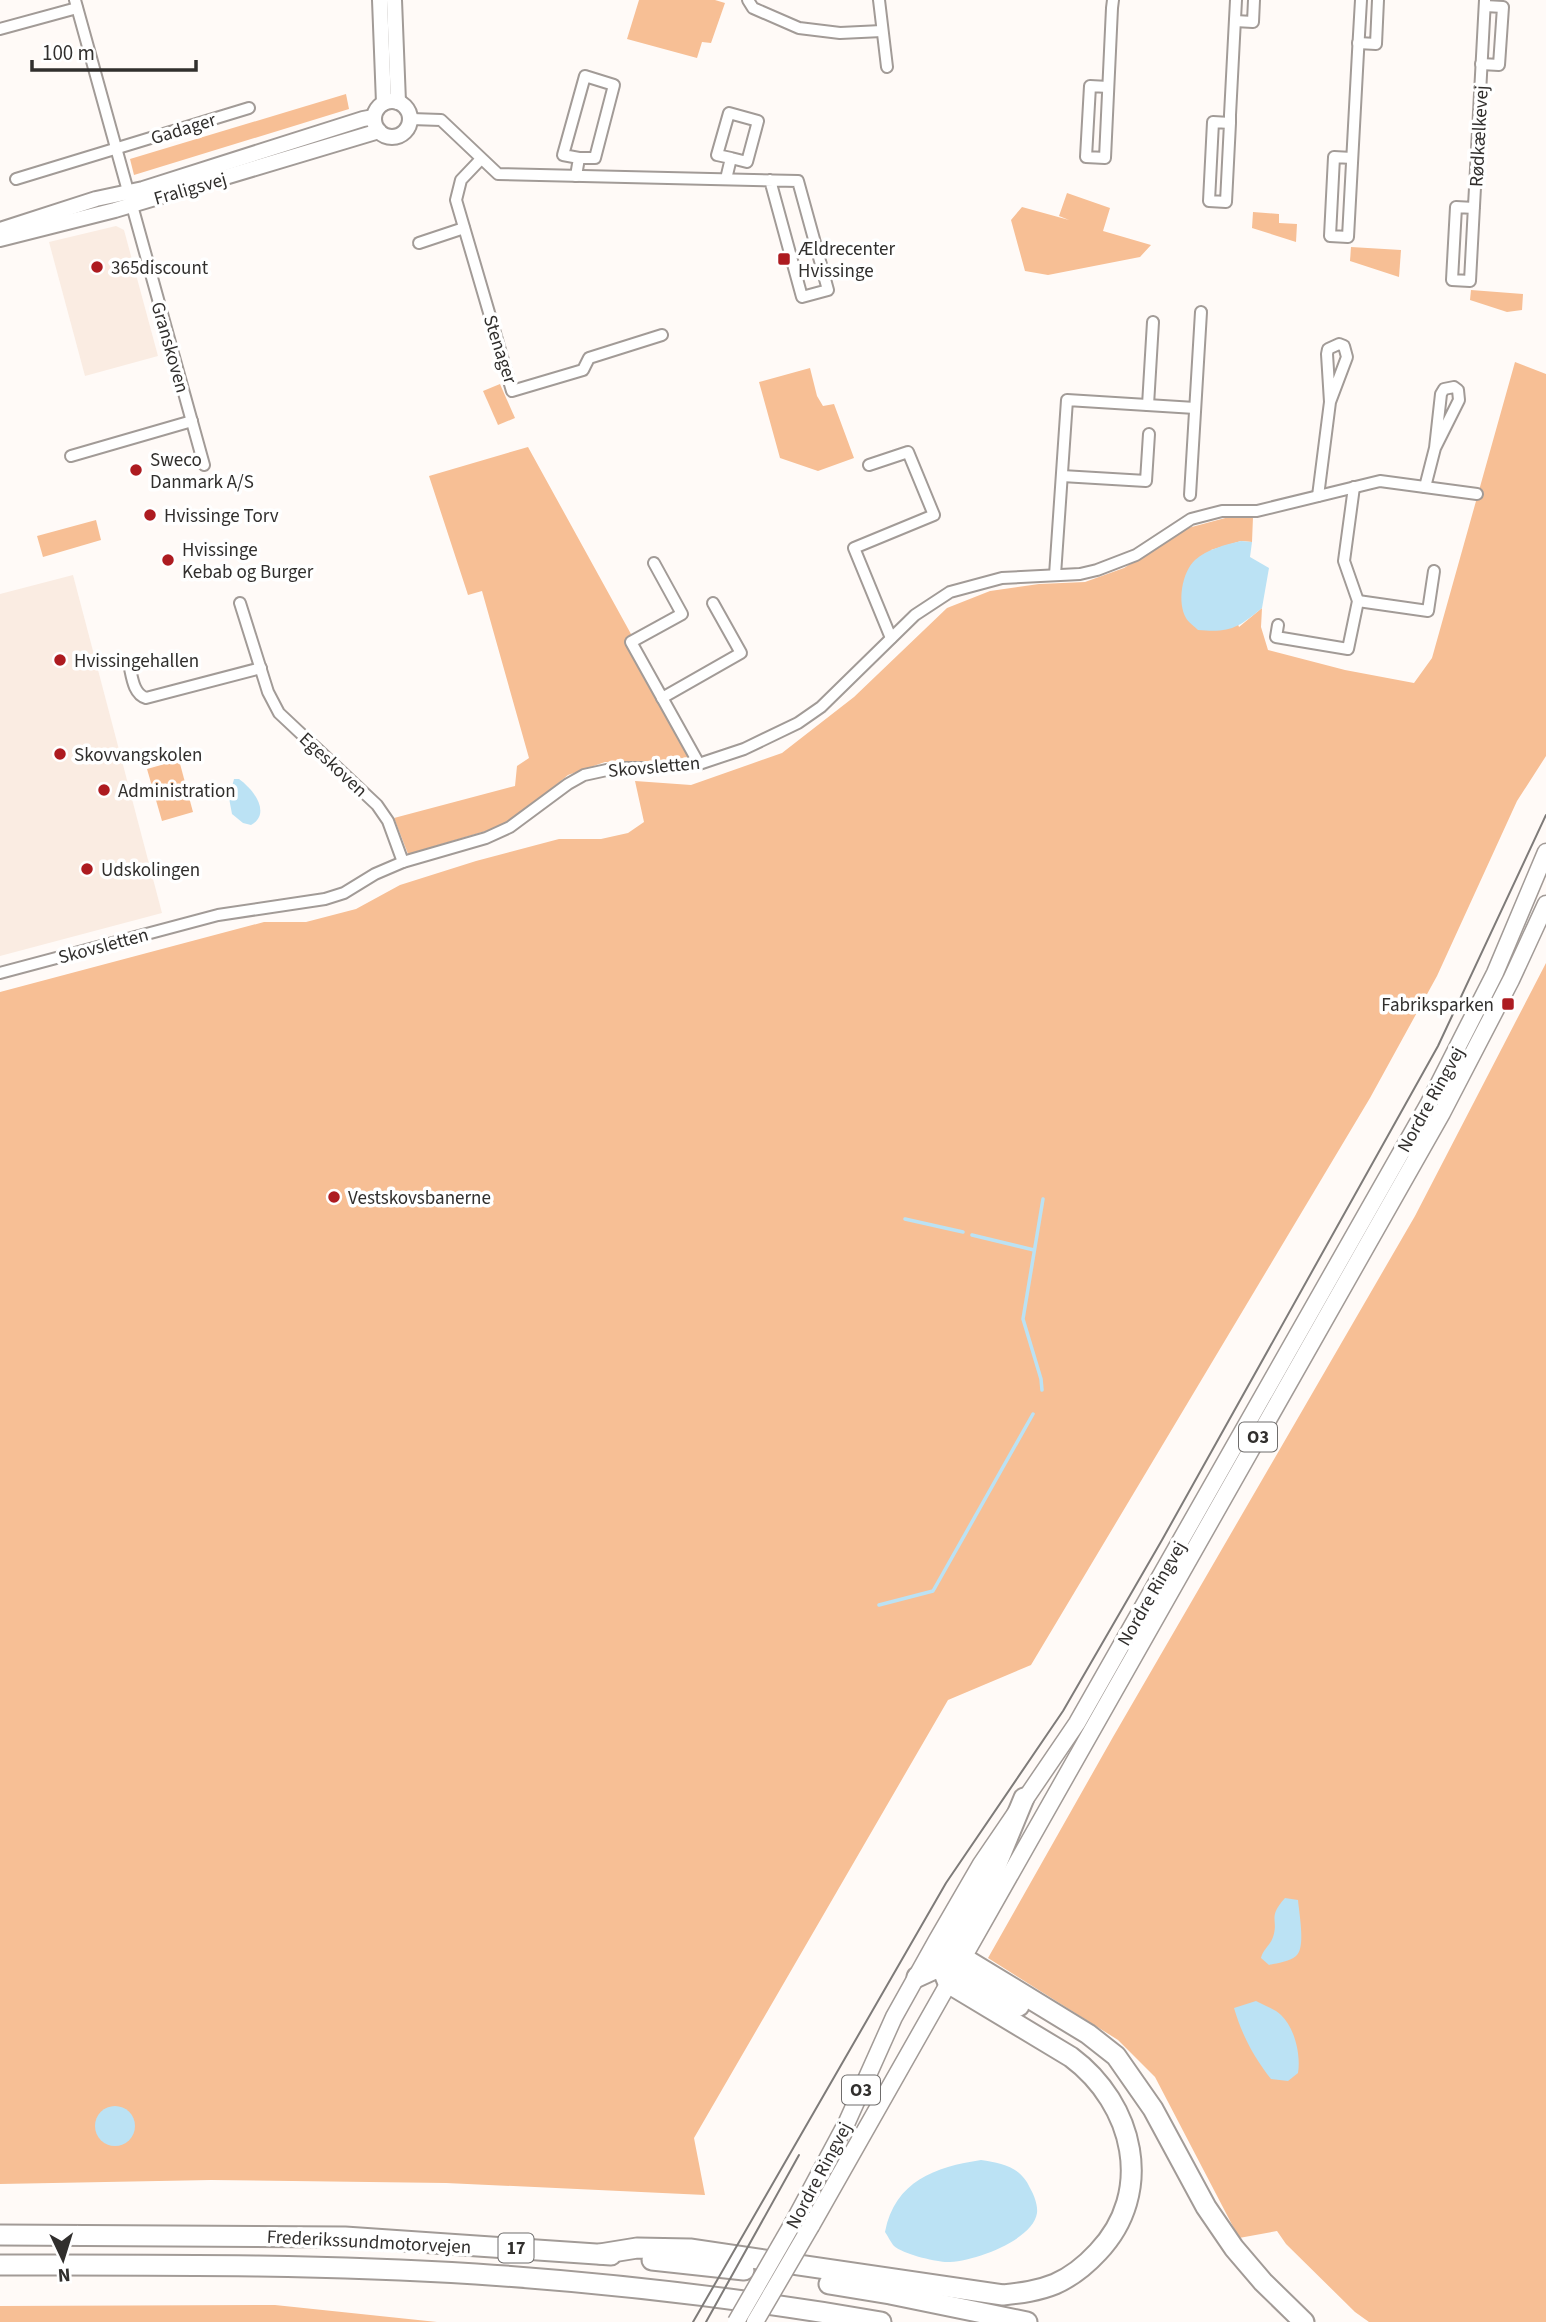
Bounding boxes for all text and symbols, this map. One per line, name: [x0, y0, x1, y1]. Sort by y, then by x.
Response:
scale bar: [32, 28, 196, 72]
text: 100 m: [42, 38, 95, 68]
street label: Rødkælkevej: [1463, 85, 1496, 188]
street label: Gadager: [148, 107, 220, 152]
street label: Fraligsvej: [151, 166, 230, 213]
place label: Ældrecenter Hvissinge: [798, 236, 896, 285]
marker: Ældrecenter Hvissinge: [776, 251, 792, 267]
place label: 365discount: [111, 255, 209, 282]
marker: 365discount: [89, 259, 105, 275]
street label: Granskoven: [144, 299, 195, 396]
street label: Stenager: [476, 312, 523, 388]
place label: Sweco Danmark A/S: [150, 447, 254, 496]
marker: Sweco Danmark A/S: [128, 462, 144, 478]
place label: Hvissinge Torv: [164, 503, 279, 530]
marker: Hvissinge Torv: [142, 507, 158, 523]
place label: Hvissinge Kebab og Burger: [182, 537, 314, 586]
marker: Hvissinge Kebab og Burger: [160, 552, 176, 568]
place label: Hvissingehallen: [74, 648, 199, 675]
marker: Hvissingehallen: [52, 652, 68, 668]
street label: Egeskoven: [293, 726, 373, 804]
place label: Skovvangskolen: [74, 742, 202, 769]
marker: Skovvangskolen: [52, 746, 68, 762]
street label: Skovsletten: [607, 750, 701, 785]
place label: Administration: [118, 778, 236, 805]
marker: Administration: [96, 782, 112, 798]
place label: Udskolingen: [101, 857, 200, 884]
marker: Udskolingen: [79, 861, 95, 877]
street label: Skovsletten: [55, 921, 151, 971]
place label: Fabriksparken: [1381, 992, 1494, 1019]
marker: Fabriksparken: [1500, 996, 1516, 1012]
street label: Nordre Ringvej: [1391, 1042, 1472, 1158]
place label: Vestskovsbanerne: [348, 1185, 491, 1212]
marker: Vestskovsbanerne: [326, 1189, 342, 1205]
road number: O3: [1239, 1422, 1277, 1452]
street label: Nordre Ringvej: [1111, 1536, 1193, 1651]
road number: O3: [842, 2076, 880, 2104]
street label: Nordre Ringvej: [780, 2118, 859, 2234]
north arrow: [28, 2224, 98, 2294]
street label: Frederikssundmotorvejen: [266, 2224, 472, 2261]
road number: 17: [498, 2234, 534, 2262]
text: N: [57, 2261, 71, 2288]

